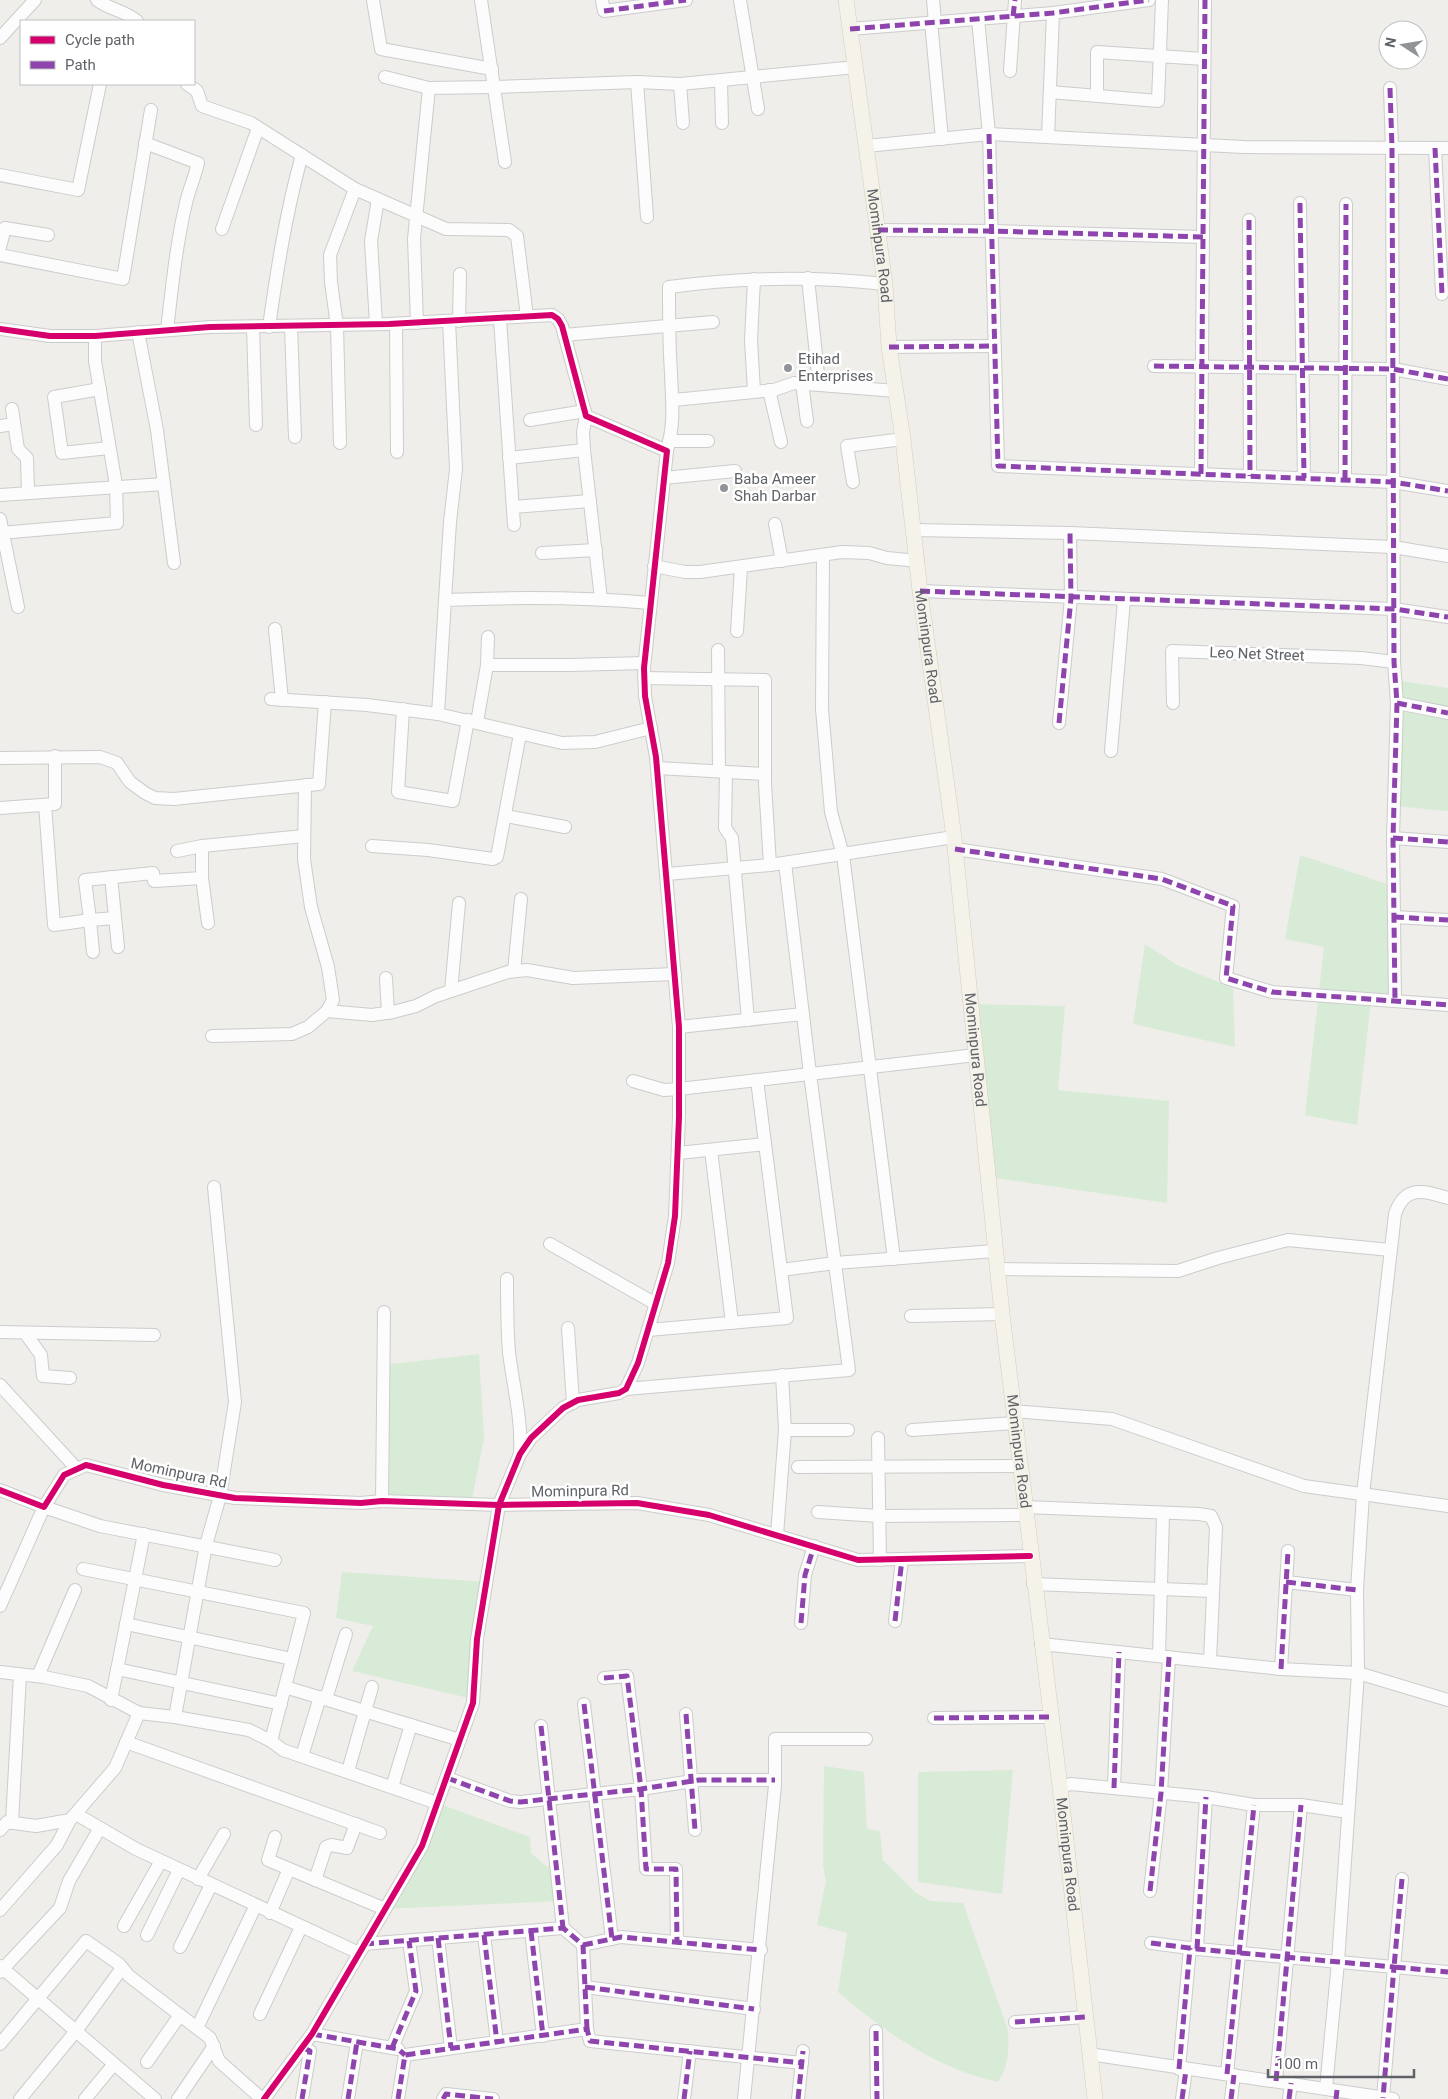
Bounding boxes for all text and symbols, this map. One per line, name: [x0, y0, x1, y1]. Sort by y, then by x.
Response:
legend: [20, 20, 195, 85]
north arrow: [1378, 20, 1428, 70]
text: Cycle path: [65, 31, 135, 49]
text: N: [1381, 36, 1399, 49]
text: Path: [65, 56, 96, 74]
street label: Mominpura Road: [863, 188, 895, 303]
place label: Etihad Enterprises: [798, 350, 873, 385]
marker: Etihad Enterprises: [782, 362, 794, 374]
place label: Baba Ameer Shah Darbar: [734, 470, 816, 505]
marker: Baba Ameer Shah Darbar: [718, 482, 730, 494]
street label: Mominpura Road: [911, 589, 944, 705]
street label: Leo Net Street: [1209, 643, 1305, 665]
street label: Mominpura Road: [961, 992, 990, 1108]
street label: Mominpura Road: [1003, 1393, 1035, 1509]
street label: Mominpura Rd: [129, 1454, 229, 1492]
street label: Mominpura Rd: [531, 1481, 629, 1501]
street label: Mominpura Road: [1052, 1797, 1083, 1912]
scale bar: [1268, 2046, 1414, 2078]
text: 100 m: [1276, 2055, 1318, 2073]

